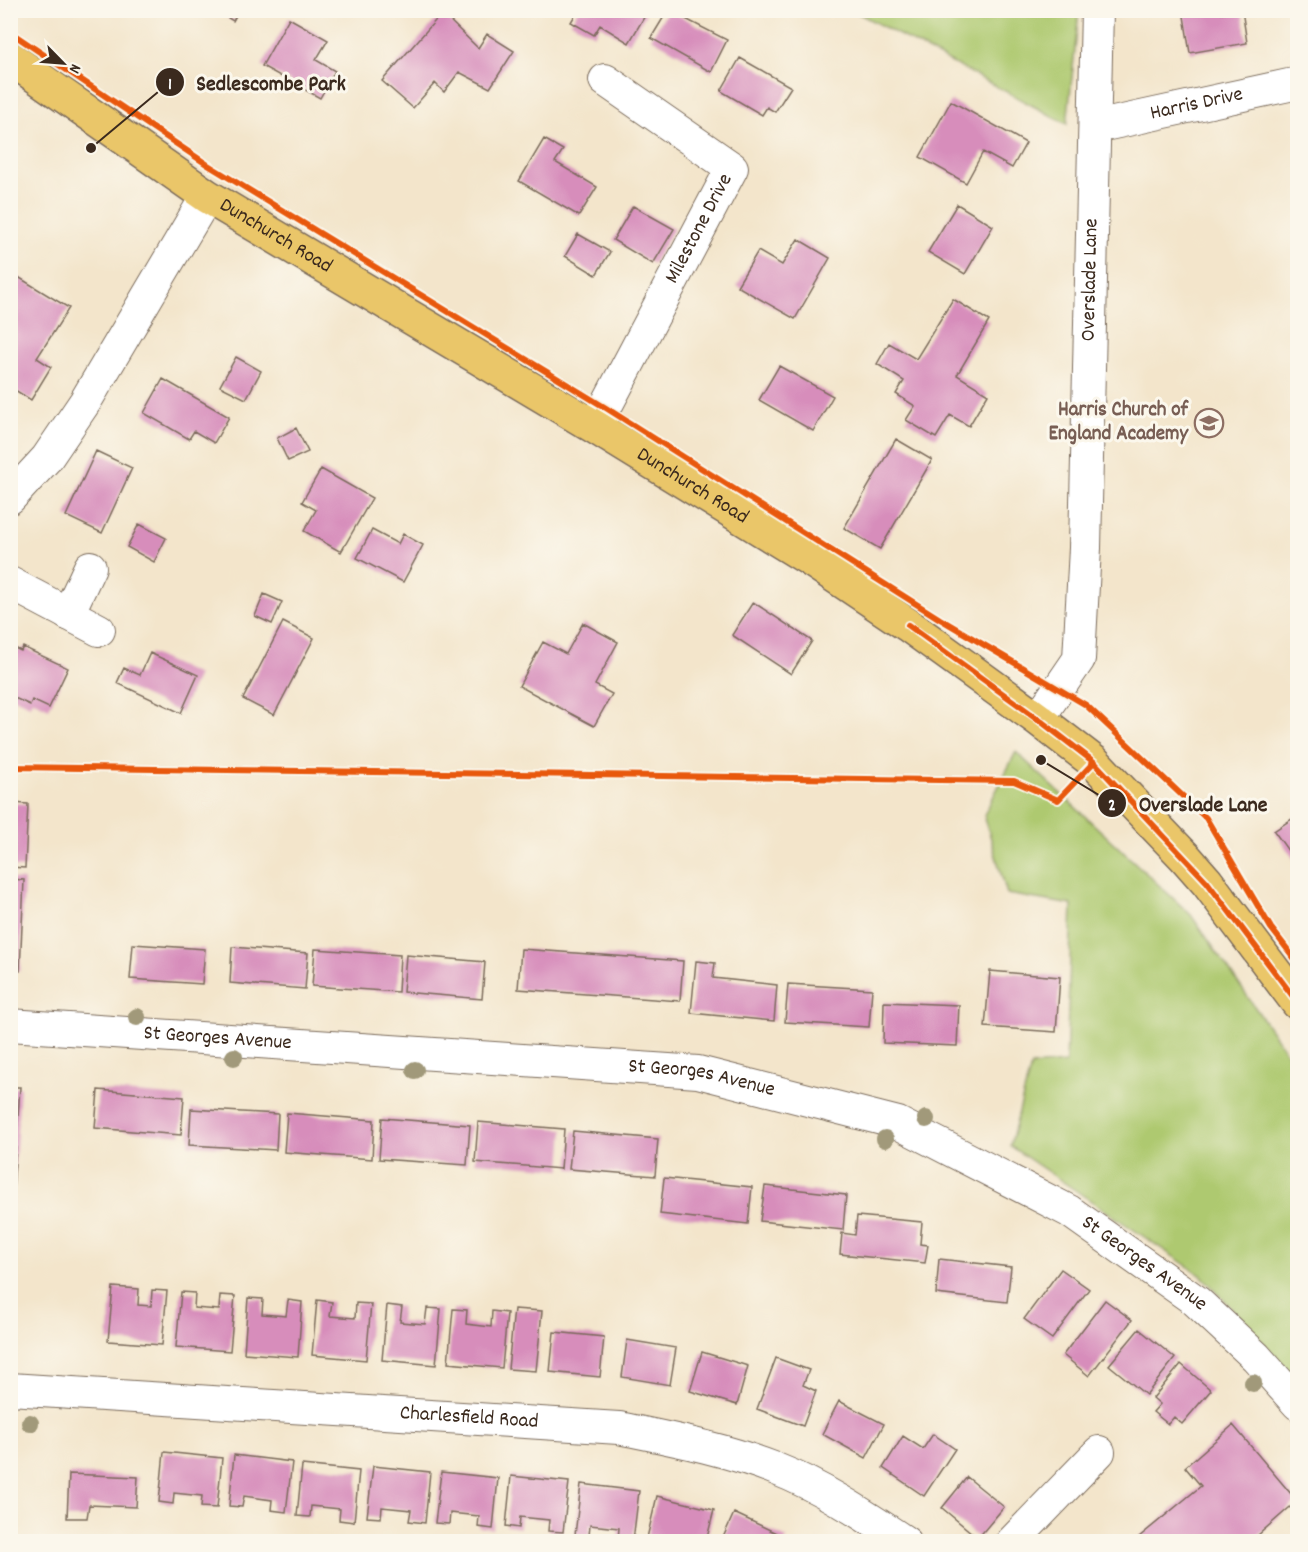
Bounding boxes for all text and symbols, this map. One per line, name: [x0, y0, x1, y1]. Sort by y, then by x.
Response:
north arrow: [33, 33, 93, 93]
text: N: [62, 60, 86, 77]
callout: Sedlescombe Park: [155, 62, 358, 102]
text: Sedlescombe Park: [196, 70, 346, 101]
text: 1: [168, 73, 172, 98]
street label: Harris Drive: [1147, 80, 1246, 130]
street label: Milestone Drive: [658, 169, 741, 289]
street label: Dunchurch Road: [213, 191, 337, 282]
street label: Overslade Lane: [1075, 218, 1107, 342]
place label: Harris Church of England Academy: [1049, 396, 1190, 450]
school or university icon: Harris Church of England Academy: [1193, 407, 1225, 439]
street label: Dunchurch Road: [630, 441, 754, 533]
callout: Overslade Lane: [1097, 783, 1279, 823]
text: Overslade Lane: [1139, 791, 1268, 822]
text: 2: [1108, 794, 1116, 819]
street label: St Georges Avenue: [142, 1019, 293, 1059]
street label: St Georges Avenue: [627, 1052, 778, 1106]
street label: St Georges Avenue: [1075, 1209, 1214, 1319]
street label: Charlesfield Road: [399, 1399, 539, 1438]

